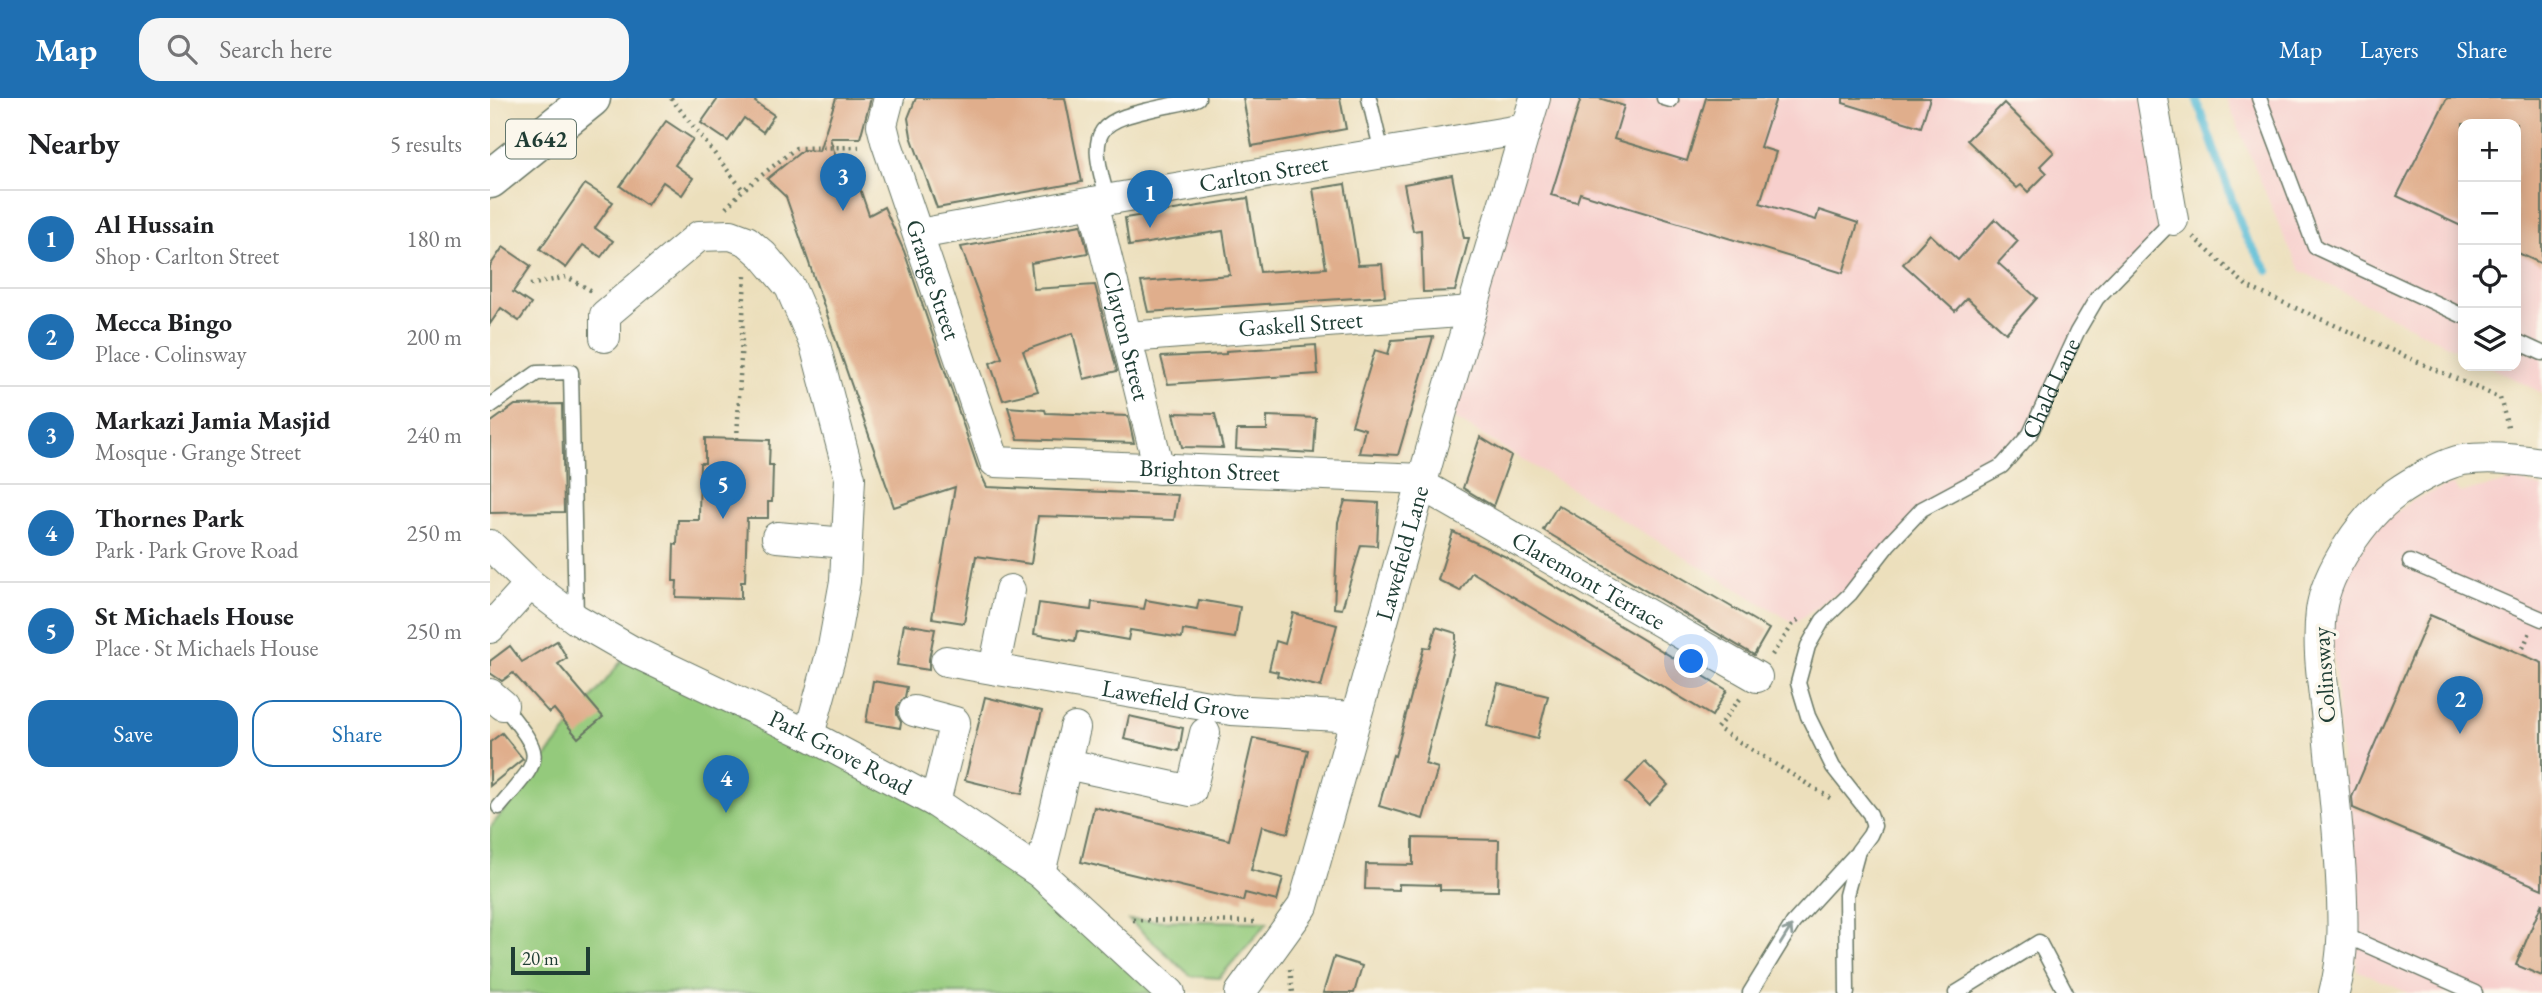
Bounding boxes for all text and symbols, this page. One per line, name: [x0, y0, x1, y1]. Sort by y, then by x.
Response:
search box: [139, 18, 629, 81]
text: Map: [35, 28, 97, 71]
icon: search: [163, 30, 201, 68]
text: Search here: [219, 32, 332, 66]
text: Map: [2279, 34, 2322, 65]
text: Layers: [2360, 34, 2419, 65]
text: Share: [2457, 34, 2507, 65]
map controls: [2458, 119, 2521, 371]
button: +: [2458, 119, 2521, 182]
road number: A642: [506, 120, 576, 158]
text: Nearby: [28, 124, 120, 163]
text: 5 results: [390, 129, 462, 159]
street label: Carlton Street: [1197, 146, 1331, 199]
pin: 3: [820, 153, 866, 211]
pin: 1: [1127, 170, 1173, 228]
button: −: [2458, 182, 2521, 245]
text: Al Hussain: [95, 207, 215, 241]
street label: Grange Street: [899, 215, 969, 344]
text: 1: [45, 224, 57, 254]
text: 180 m: [406, 224, 462, 254]
text: Shop · Carlton Street: [95, 241, 279, 271]
button: locate: [2458, 245, 2521, 308]
street label: Clayton Street: [1096, 268, 1158, 404]
street label: Gaskell Street: [1237, 303, 1364, 344]
text: Mecca Bingo: [95, 305, 232, 339]
button: layers: [2458, 308, 2521, 371]
text: 2: [45, 322, 57, 352]
text: 200 m: [406, 322, 462, 352]
street label: Chald Lane: [2014, 333, 2087, 444]
text: Place · Colinsway: [95, 339, 247, 369]
text: Markazi Jamia Masjid: [95, 403, 331, 437]
text: 3: [45, 420, 57, 450]
text: 240 m: [406, 420, 462, 450]
text: Mosque · Grange Street: [95, 437, 301, 467]
street label: Brighton Street: [1139, 452, 1281, 488]
pin: 5: [700, 461, 746, 519]
street label: Lawefield Lane: [1368, 482, 1435, 624]
text: Thornes Park: [95, 501, 244, 535]
text: 4: [45, 518, 57, 548]
text: 250 m: [406, 518, 462, 548]
street label: Claremont Terrace: [1506, 524, 1671, 636]
text: Park · Park Grove Road: [95, 535, 298, 565]
text: St Michaels House: [95, 599, 294, 633]
text: 5: [45, 616, 57, 646]
text: 250 m: [406, 616, 462, 646]
street label: Colinsway: [2305, 625, 2342, 724]
text: Place · St Michaels House: [95, 633, 318, 663]
your location: [1674, 644, 1708, 678]
street label: Lawefield Grove: [1100, 672, 1250, 726]
pin: 2: [2437, 676, 2483, 734]
button: Save: [28, 700, 238, 767]
button: Share: [252, 700, 462, 767]
street label: Park Grove Road: [764, 702, 918, 802]
pin: 4: [703, 755, 749, 813]
one-way arrow: [1779, 926, 1794, 945]
scale bar: [511, 944, 590, 976]
text: 20 m: [522, 946, 559, 971]

